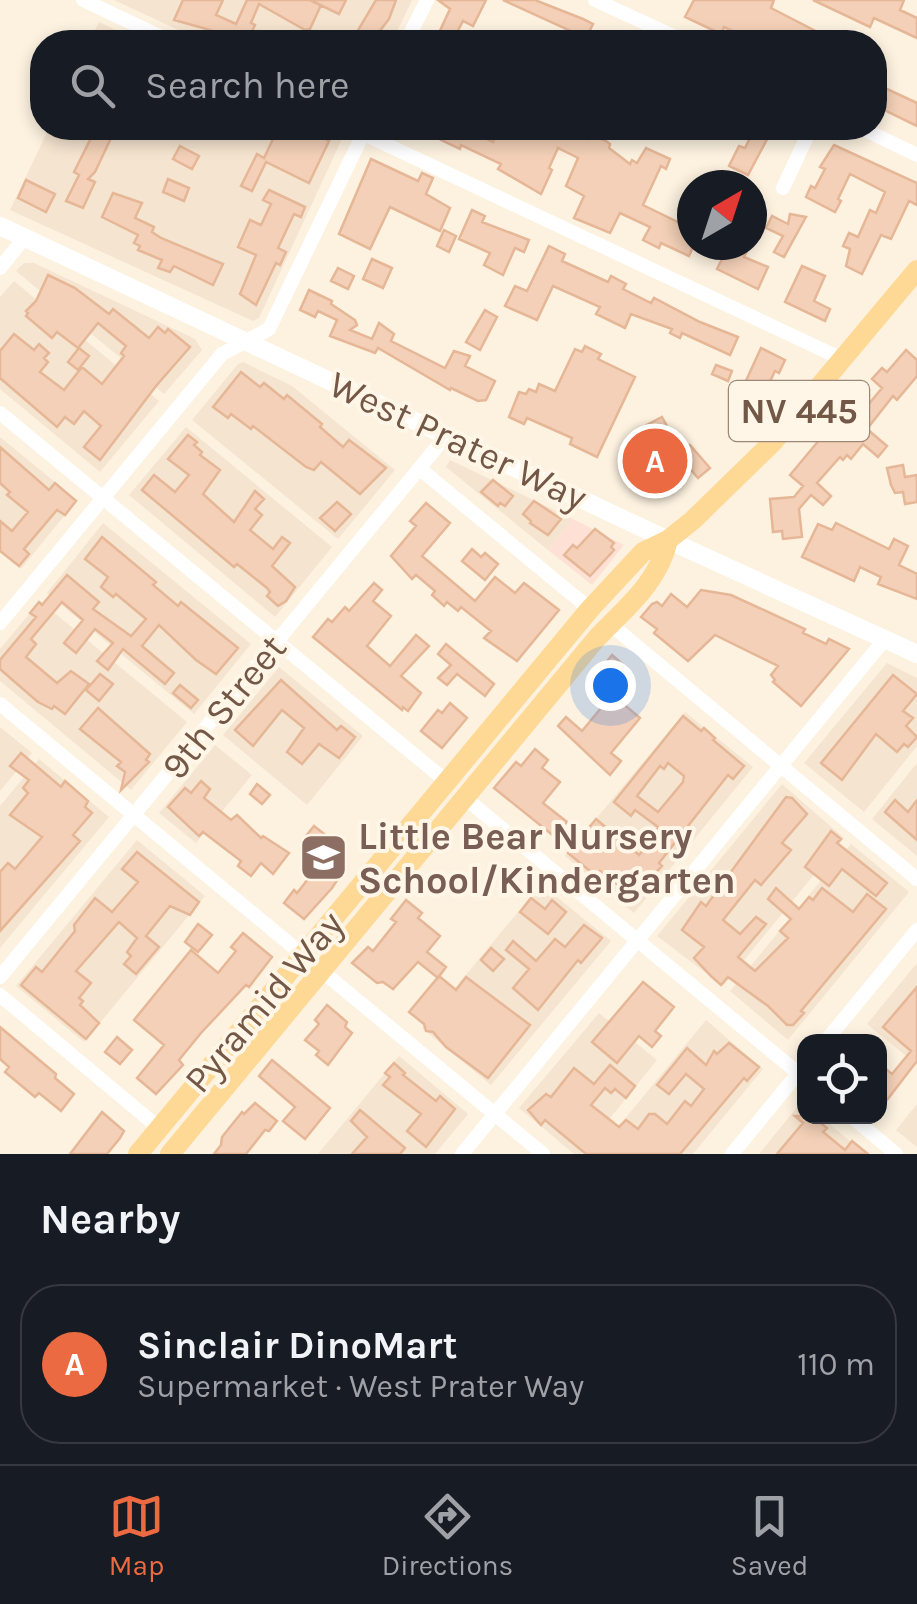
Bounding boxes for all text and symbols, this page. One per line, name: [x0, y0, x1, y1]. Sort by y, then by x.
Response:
search box: [30, 30, 887, 140]
icon: search: [65, 58, 120, 113]
text: Search here: [145, 63, 349, 108]
north arrow: [677, 170, 767, 260]
street label: West Prater Way: [322, 362, 594, 521]
road number: NV 445: [729, 381, 869, 441]
pin: A: [622, 424, 688, 498]
street label: 9th Street: [152, 626, 296, 788]
your location: [585, 660, 636, 711]
place label: Little Bear Nursery School/Kindergarten: [358, 814, 736, 903]
school or university icon: Little Bear Nursery School/Kindergarten: [297, 832, 349, 884]
street label: Pyramid Way: [175, 902, 353, 1102]
map controls: [797, 1034, 887, 1124]
button: locate: [797, 1034, 887, 1124]
text: Nearby: [40, 1194, 180, 1244]
text: Sinclair DinoMart: [137, 1323, 457, 1368]
text: A: [64, 1346, 85, 1383]
text: 110 m: [797, 1346, 875, 1383]
text: Supermarket · West Prater Way: [137, 1368, 584, 1405]
tab: Map: [109, 1489, 164, 1582]
tab: Directions: [382, 1489, 513, 1582]
tab: Saved: [731, 1489, 808, 1582]

